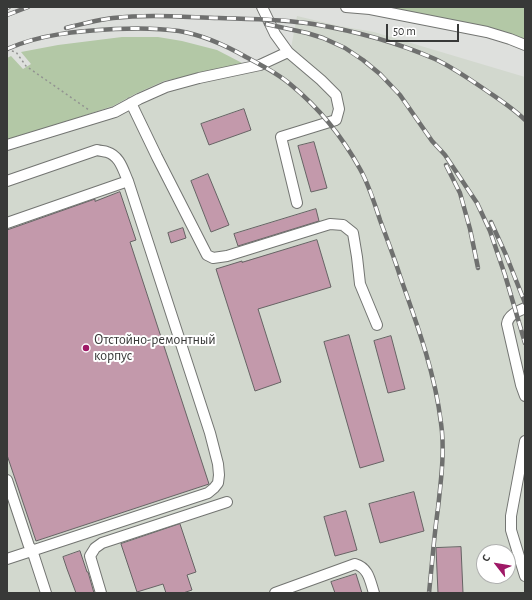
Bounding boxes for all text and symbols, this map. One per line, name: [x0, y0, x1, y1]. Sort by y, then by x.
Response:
scale bar: [388, 16, 461, 42]
text: 50 m: [393, 25, 416, 37]
place label: Отстойно-ремонтный корпус: [94, 332, 216, 364]
marker: Отстойно-ремонтный корпус: [81, 343, 91, 353]
north arrow: [476, 544, 516, 584]
text: С: [480, 553, 492, 564]

